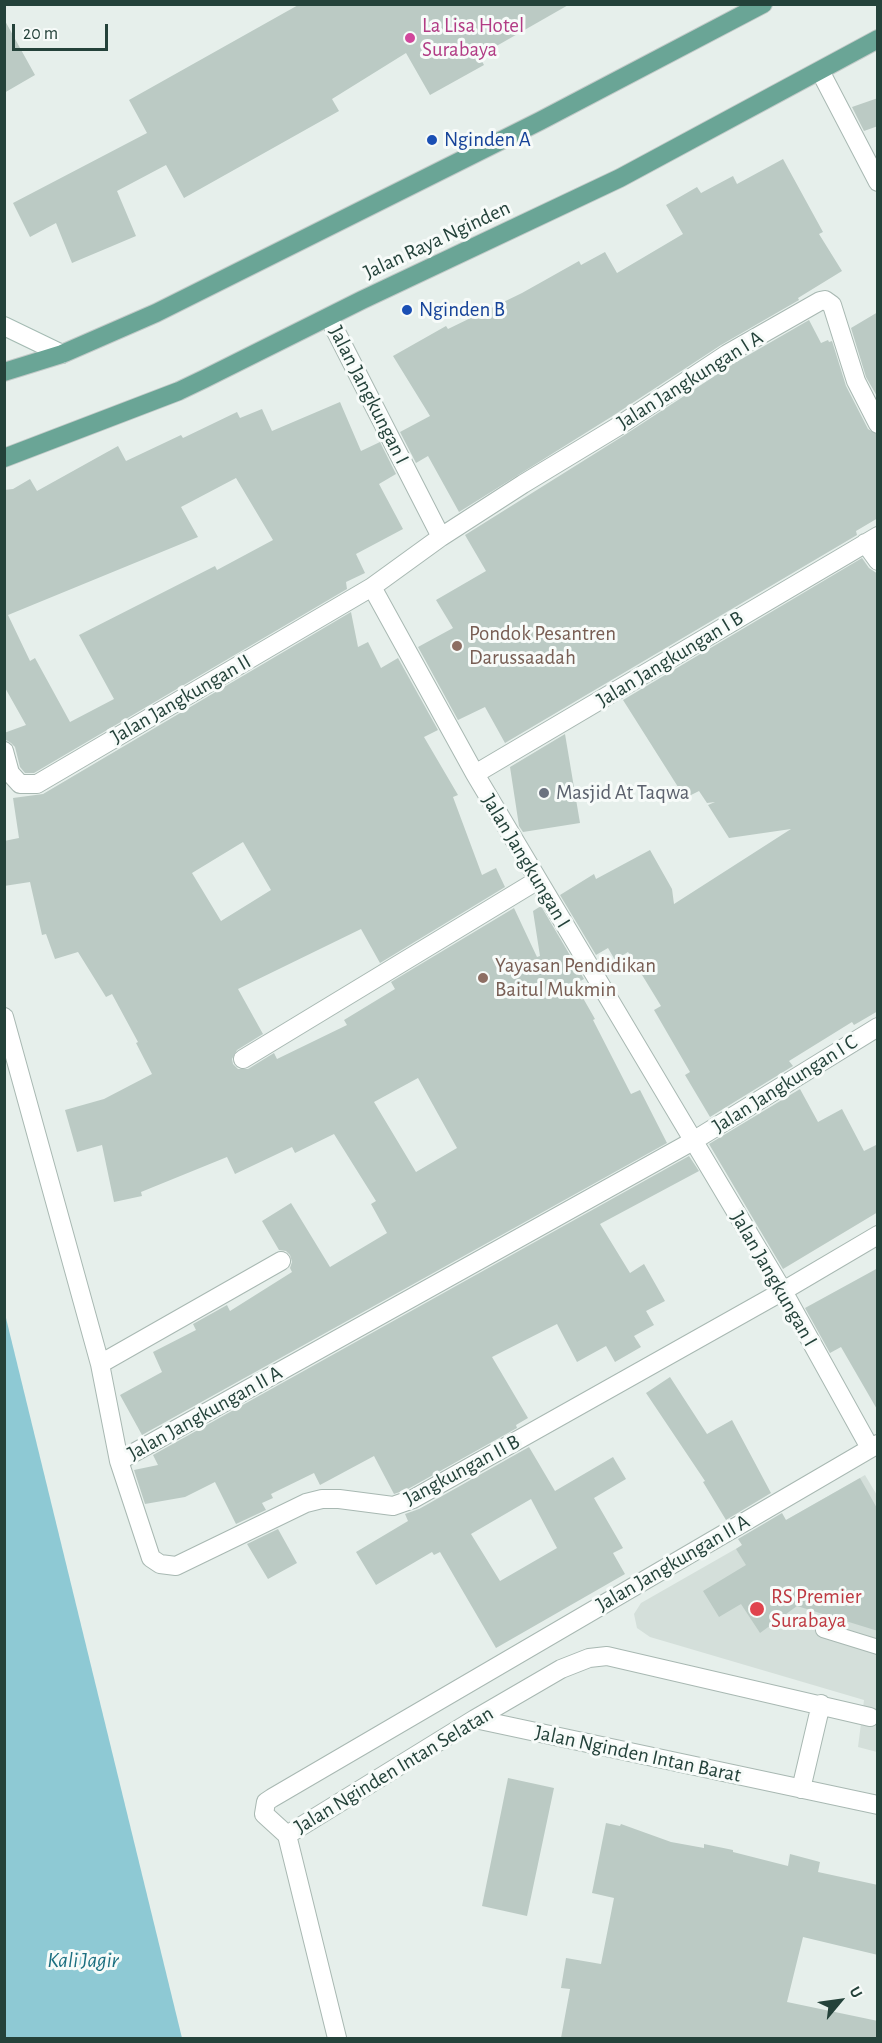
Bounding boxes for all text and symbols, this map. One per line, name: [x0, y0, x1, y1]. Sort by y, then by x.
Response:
scale bar: [15, 12, 111, 50]
place label: La Lisa Hotel Surabaya: [422, 13, 524, 63]
text: 20 m: [23, 25, 58, 43]
marker: La Lisa Hotel Surabaya: [403, 31, 417, 45]
place label: Nginden A: [444, 127, 531, 153]
marker: Nginden A: [425, 133, 439, 147]
street label: Jalan Raya Nginden: [360, 195, 514, 285]
place label: Nginden B: [419, 297, 505, 323]
marker: Nginden B: [400, 303, 414, 317]
street label: Jalan Jangkungan I: [323, 322, 415, 468]
street label: Jalan Jangkungan I A: [612, 325, 768, 435]
street label: Jalan Jangkungan I B: [592, 605, 748, 713]
place label: Pondok Pesantren Darussaadah: [469, 621, 616, 671]
marker: Pondok Pesantren Darussaadah: [450, 639, 464, 653]
street label: Jalan Jangkungan II: [107, 649, 255, 749]
place label: Masjid At Taqwa: [556, 780, 690, 806]
marker: Masjid At Taqwa: [537, 786, 551, 800]
street label: Jalan Jangkungan I: [476, 789, 576, 933]
place label: Yayasan Pendidikan Baitul Mukmin: [495, 953, 656, 1003]
marker: Yayasan Pendidikan Baitul Mukmin: [476, 971, 490, 985]
street label: Jalan Jangkungan I C: [708, 1029, 862, 1139]
street label: Jalan Jangkungan I: [725, 1207, 823, 1351]
street label: Jalan Jangkungan II A: [123, 1360, 287, 1466]
street label: Jangkungan II B: [400, 1429, 524, 1511]
street label: Jalan Jangkungan II A: [592, 1509, 754, 1617]
place label: RS Premier Surabaya: [771, 1584, 861, 1634]
marker: RS Premier Surabaya: [748, 1600, 766, 1618]
street label: Jalan Nginden Intan Selatan: [290, 1701, 498, 1839]
street label: Jalan Nginden Intan Barat: [533, 1720, 743, 1788]
water label: Kali Jagir: [47, 1947, 119, 1973]
north arrow: [810, 1971, 870, 2031]
text: U: [846, 1984, 865, 2001]

